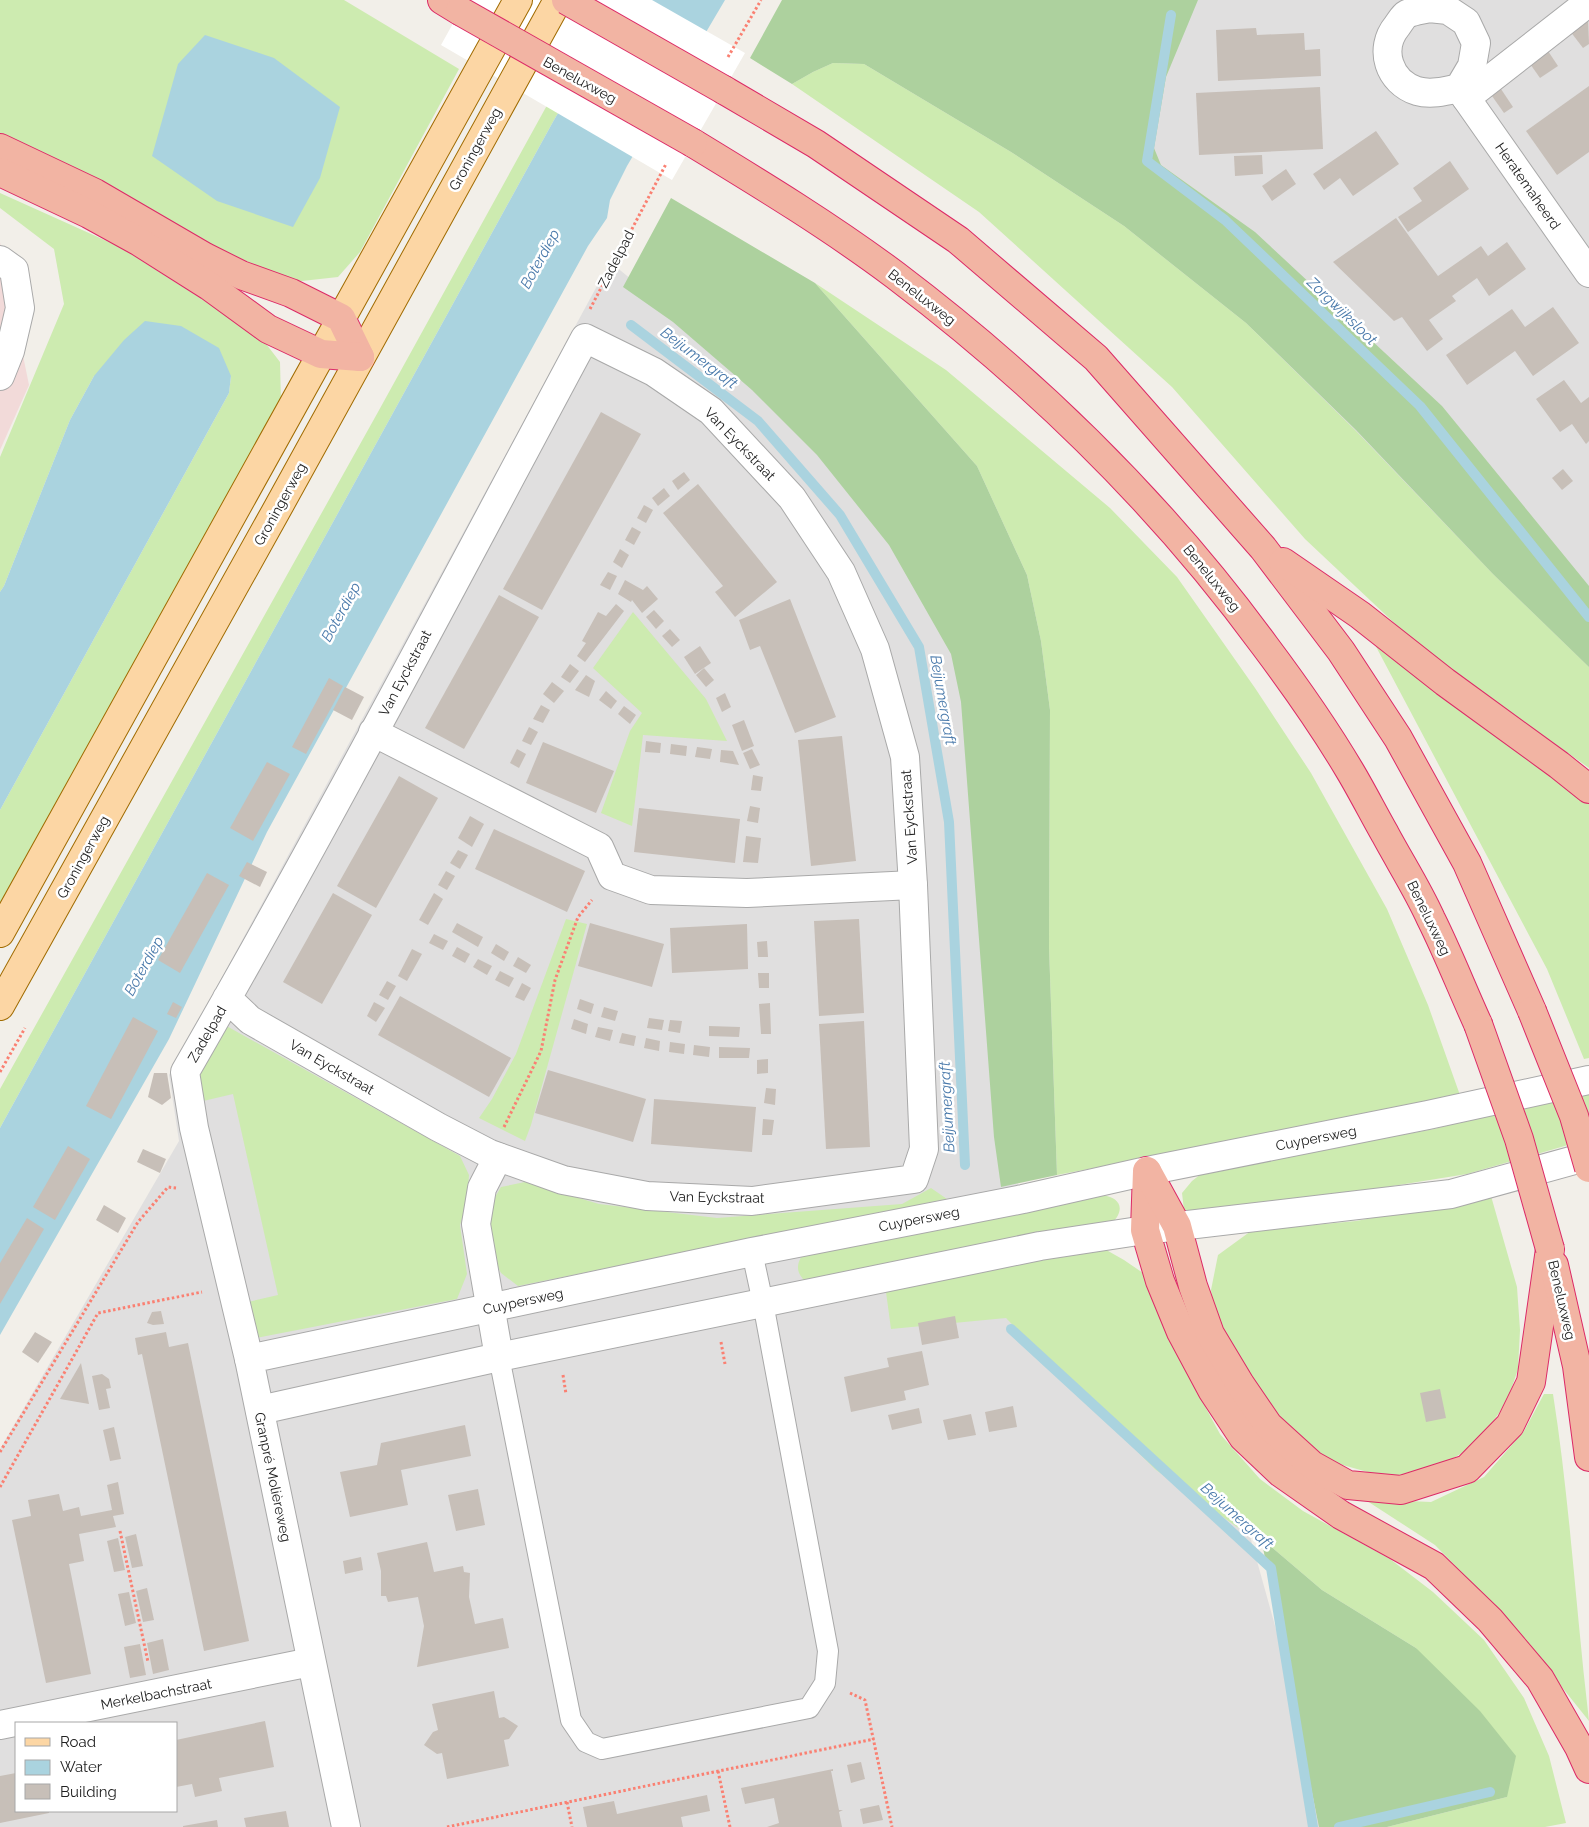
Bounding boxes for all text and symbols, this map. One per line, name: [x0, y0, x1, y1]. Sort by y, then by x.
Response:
street label: Beneluxweg: [541, 53, 619, 107]
street label: Groningerweg: [446, 105, 504, 193]
street label: Heratemaheerd: [1492, 140, 1564, 232]
water label: Boterdiep: [516, 226, 564, 292]
street label: Zadelpad: [595, 228, 637, 290]
street label: Beneluxweg: [885, 266, 959, 328]
water label: Zorgwijksloot: [1303, 273, 1381, 349]
water label: Beijumergraft: [657, 323, 741, 393]
street label: Van Eyckstraat: [701, 404, 779, 484]
street label: Groningerweg: [251, 460, 309, 548]
street label: Beneluxweg: [1180, 541, 1244, 615]
water label: Boterdiep: [317, 579, 365, 645]
street label: Van Eyckstraat: [376, 627, 435, 719]
water label: Beijumergraft: [926, 654, 960, 747]
street label: Van Eyckstraat: [898, 769, 920, 865]
street label: Groningerweg: [54, 813, 112, 901]
street label: Beneluxweg: [1404, 878, 1454, 958]
water label: Boterdiep: [120, 933, 168, 999]
street label: Zadelpad: [185, 1003, 229, 1065]
street label: Van Eyckstraat: [287, 1036, 377, 1098]
water label: Beijumergraft: [936, 1061, 958, 1153]
street label: Cuypersweg: [1274, 1122, 1358, 1154]
street label: Van Eyckstraat: [669, 1188, 765, 1206]
street label: Cuypersweg: [877, 1203, 961, 1235]
street label: Beneluxweg: [1545, 1259, 1579, 1341]
street label: Cuypersweg: [481, 1285, 565, 1317]
street label: Granpré Molièreweg: [251, 1411, 295, 1543]
water label: Beijumergraft: [1197, 1479, 1277, 1553]
street label: Merkelbachstraat: [99, 1675, 213, 1713]
legend: [15, 1722, 178, 1812]
text: Road: [60, 1733, 96, 1751]
text: Water: [60, 1758, 103, 1776]
text: Building: [60, 1783, 117, 1801]

